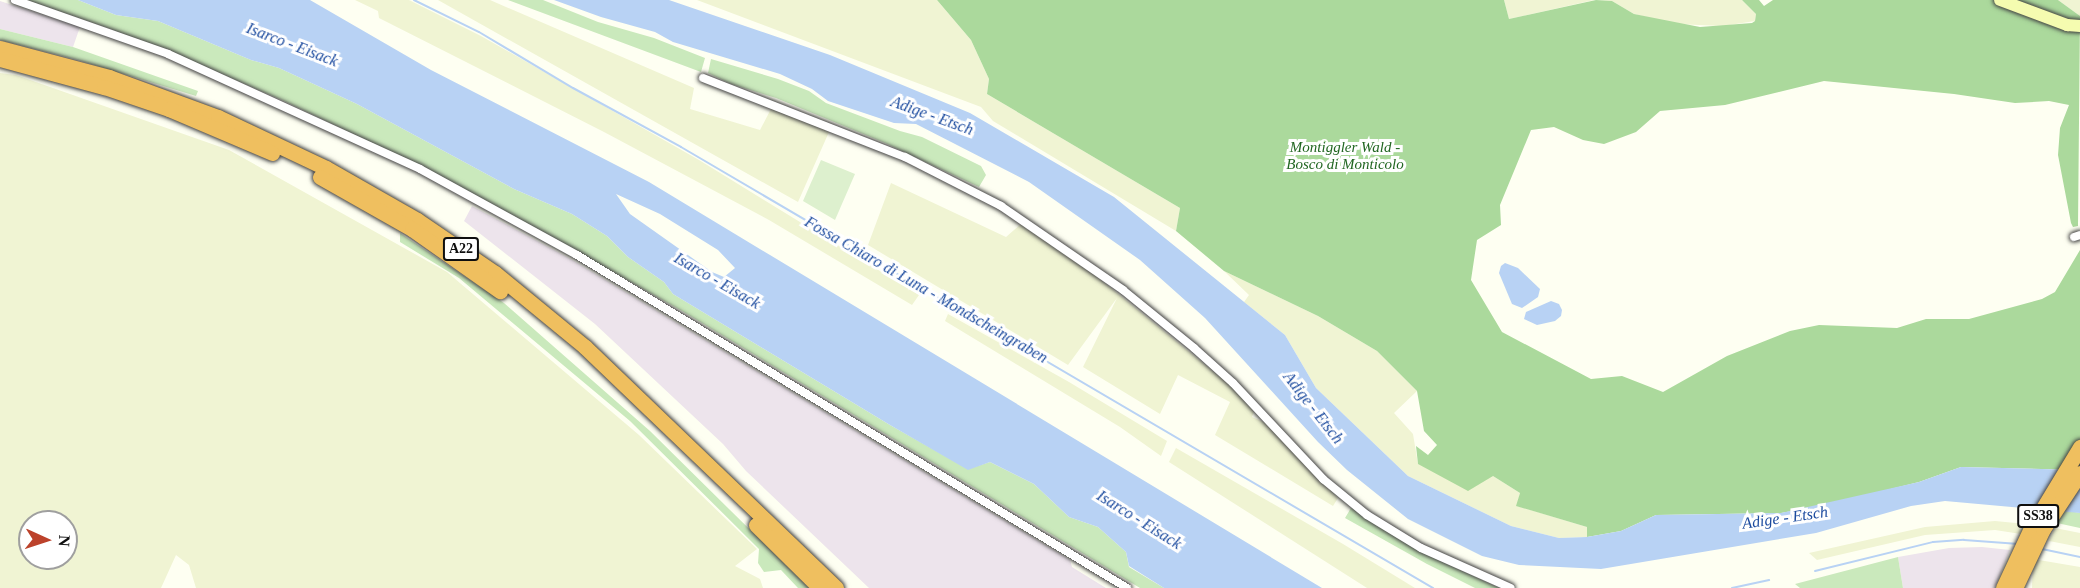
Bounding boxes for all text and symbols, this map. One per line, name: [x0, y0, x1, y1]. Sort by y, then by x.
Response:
water label: Isarco - Eisack: [244, 19, 340, 71]
water label: Adige - Etsch: [888, 92, 976, 140]
park label: Montiggler Wald - Bosco di Monticolo: [1286, 138, 1404, 173]
water label: Fossa Chiaro di Luna - Mondscheingraben: [801, 212, 1051, 368]
road number: A22: [442, 238, 480, 260]
water label: Isarco - Eisack: [671, 249, 763, 313]
water label: Adige - Etsch: [1279, 368, 1347, 448]
water label: Isarco - Eisack: [1093, 486, 1185, 554]
water label: Adige - Etsch: [1741, 502, 1829, 534]
road number: SS38: [2017, 505, 2059, 527]
north arrow: [18, 510, 78, 570]
text: N: [56, 535, 73, 547]

